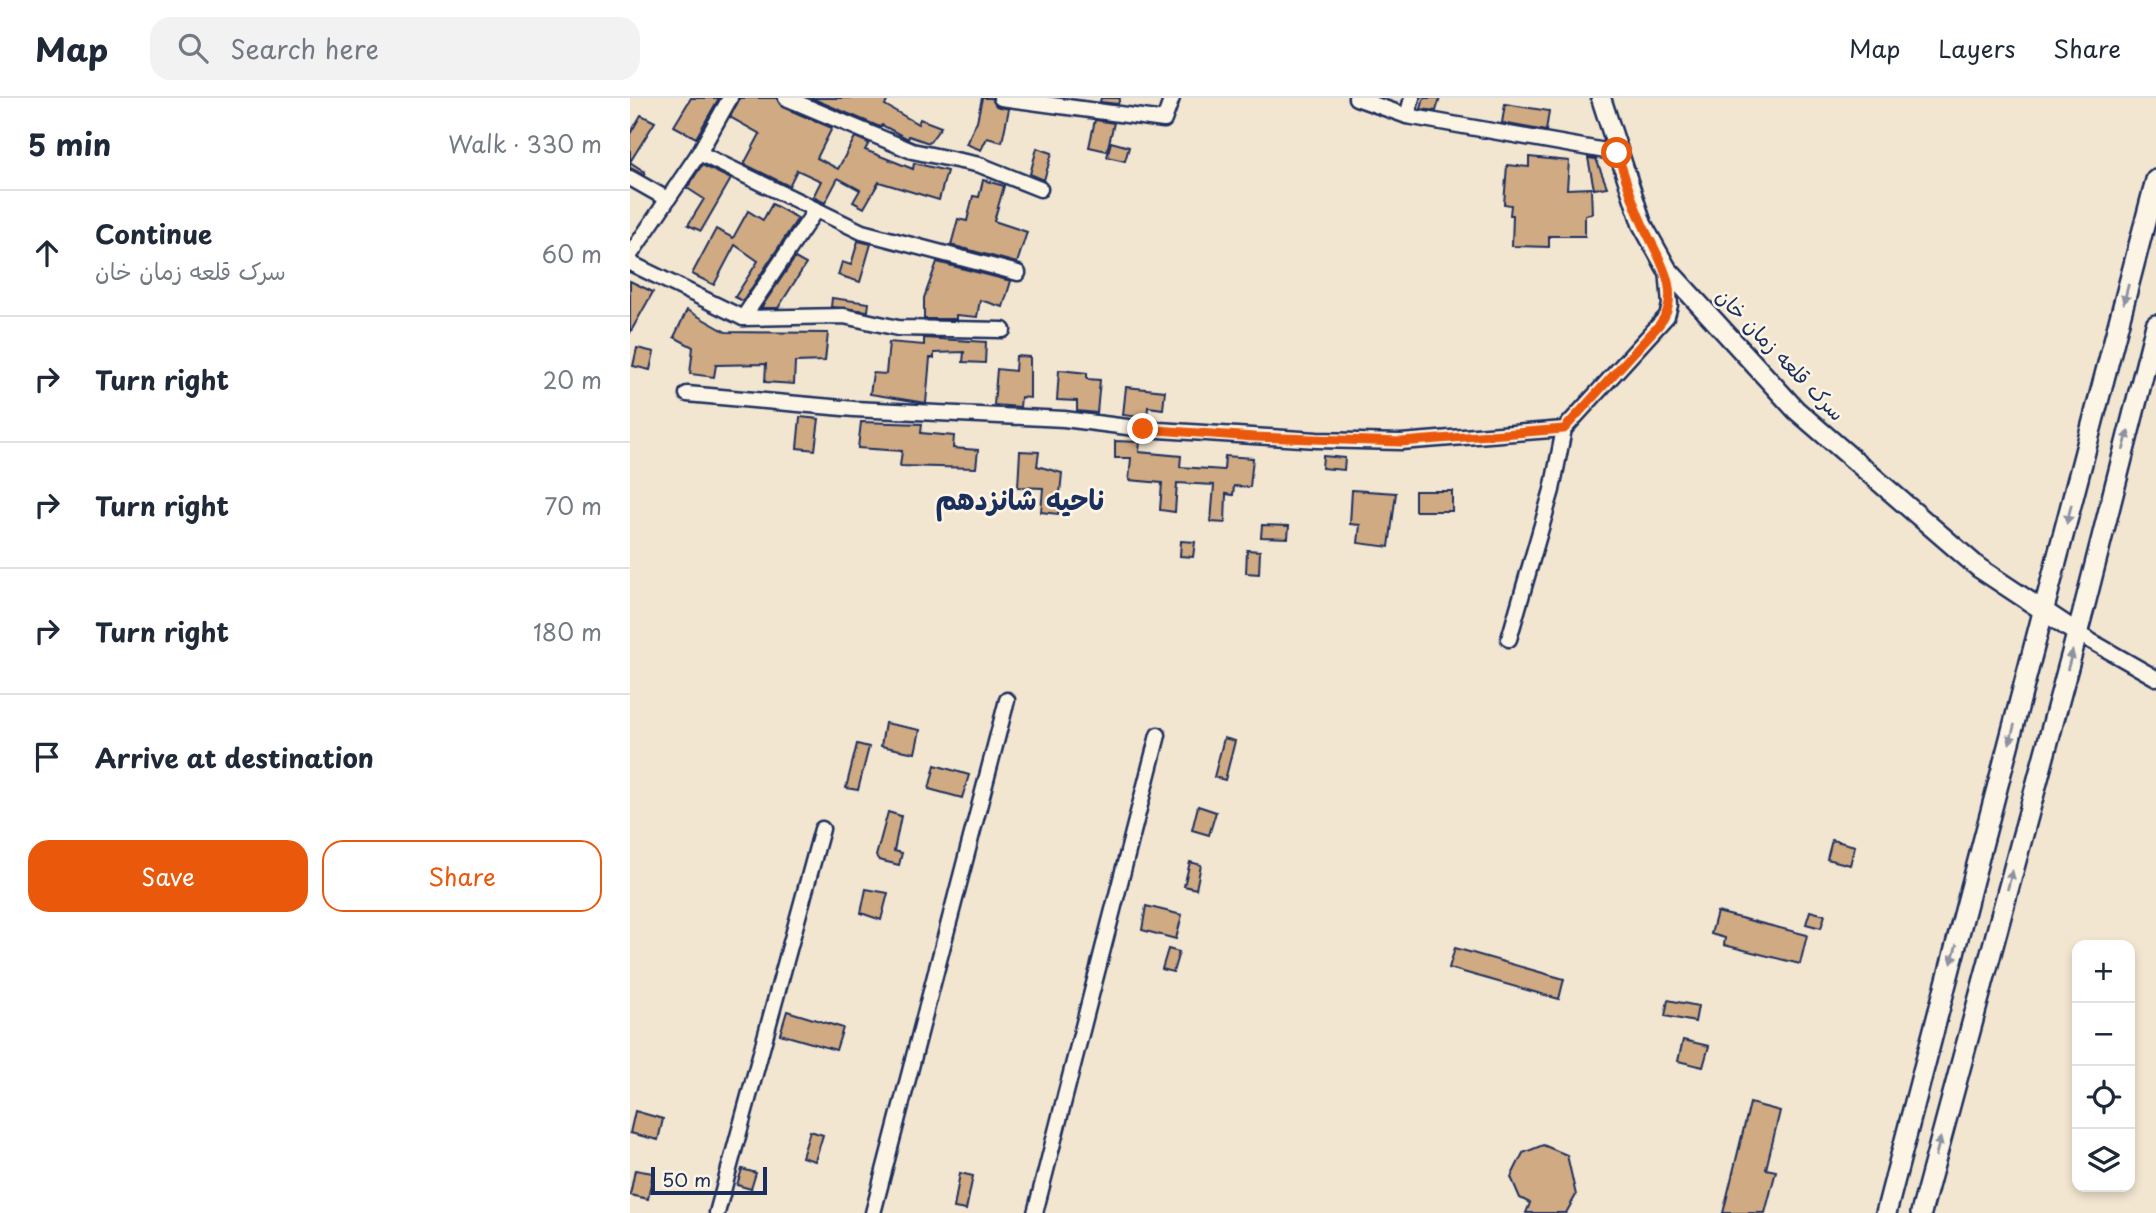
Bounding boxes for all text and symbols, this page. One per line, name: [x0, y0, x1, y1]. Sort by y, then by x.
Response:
search box: [150, 17, 640, 80]
text: Map: [35, 23, 108, 73]
icon: search: [174, 29, 212, 67]
text: Search here: [230, 29, 379, 68]
text: Map: [1849, 30, 1900, 66]
text: Layers: [1938, 30, 2015, 66]
text: Share: [2053, 30, 2121, 66]
text: 5 min: [28, 121, 111, 166]
text: Walk · 330 m: [448, 126, 602, 161]
route start: [1601, 137, 1632, 168]
text: Continue: [95, 214, 212, 253]
icon: ahead: [28, 234, 66, 272]
text: 60 m: [542, 236, 602, 271]
text: سرک قلعه زمان خان: [95, 253, 286, 288]
street label: سرک قلعه زمان خان: [1709, 280, 1853, 427]
one-way arrow: [2120, 283, 2131, 305]
icon: right: [28, 360, 66, 398]
text: Turn right: [95, 360, 229, 399]
text: 20 m: [543, 362, 602, 397]
route end: [1127, 413, 1158, 444]
one-way arrow: [2121, 429, 2132, 451]
district label: ناحیه شانزدهم: [936, 477, 1104, 522]
icon: right: [28, 486, 66, 524]
text: Turn right: [95, 486, 229, 525]
text: 70 m: [544, 488, 602, 523]
one-way arrow: [2063, 503, 2074, 525]
icon: right: [28, 612, 66, 650]
text: Turn right: [95, 612, 229, 651]
text: 180 m: [533, 614, 602, 649]
one-way arrow: [2065, 650, 2075, 671]
one-way arrow: [2006, 723, 2017, 745]
icon: arrive: [28, 738, 66, 776]
text: Arrive at destination: [95, 738, 374, 777]
button: Save: [28, 840, 308, 912]
button: Share: [322, 840, 602, 912]
one-way arrow: [2006, 869, 2016, 890]
map controls: [2072, 940, 2135, 1192]
button: +: [2072, 940, 2135, 1003]
one-way arrow: [1948, 943, 1959, 965]
button: −: [2072, 1003, 2135, 1066]
button: locate: [2072, 1066, 2135, 1129]
button: layers: [2072, 1129, 2135, 1192]
one-way arrow: [1934, 1136, 1944, 1157]
scale bar: [651, 1164, 766, 1196]
text: 50 m: [662, 1165, 711, 1193]

